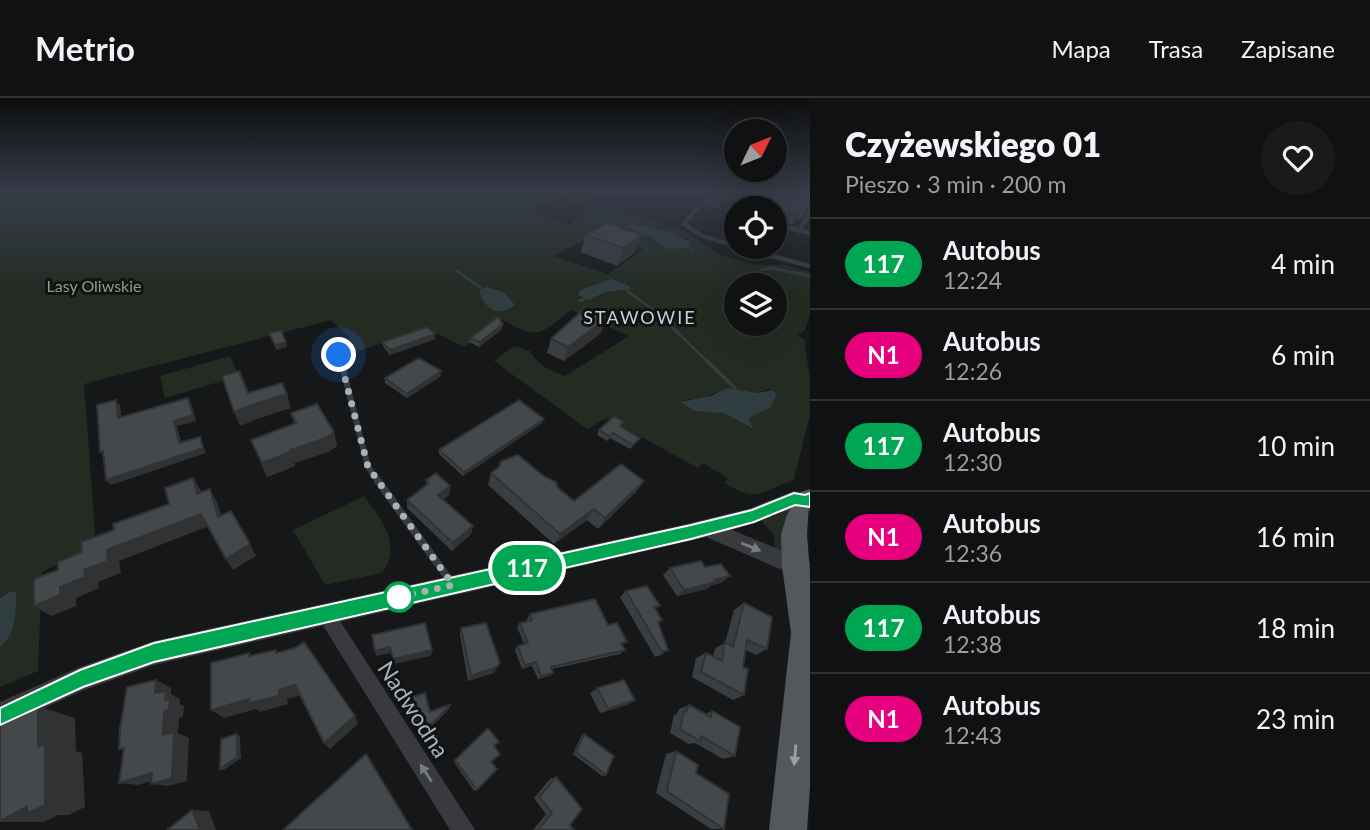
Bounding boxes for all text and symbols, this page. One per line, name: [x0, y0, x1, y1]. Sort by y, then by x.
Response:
text: Metrio: [35, 28, 135, 68]
text: Mapa: [1052, 34, 1111, 63]
text: Trasa: [1149, 34, 1203, 63]
text: Zapisane: [1241, 34, 1335, 63]
north arrow: [724, 119, 788, 182]
map controls: [724, 119, 787, 336]
button: heart: [1261, 121, 1335, 195]
text: Czyżewskiego 01: [845, 124, 1101, 164]
text: Pieszo · 3 min · 200 m: [845, 170, 1066, 198]
button: locate: [724, 196, 787, 259]
text: Autobus: [943, 234, 1041, 266]
text: 4 min: [1271, 248, 1335, 280]
text: 117: [863, 249, 904, 278]
text: 12:24: [943, 266, 1002, 294]
button: layers: [724, 273, 787, 336]
park label: Lasy Oliwskie: [46, 276, 142, 295]
district label: STAWOWIE: [583, 306, 697, 328]
text: Autobus: [943, 325, 1041, 357]
your location: [321, 337, 356, 372]
text: 6 min: [1271, 339, 1335, 371]
text: N1: [867, 340, 900, 369]
text: 12:26: [943, 357, 1002, 385]
text: Autobus: [943, 416, 1041, 448]
text: 10 min: [1256, 430, 1335, 462]
text: 117: [863, 431, 904, 460]
text: 12:30: [943, 448, 1002, 476]
text: Autobus: [943, 507, 1041, 539]
text: 16 min: [1256, 521, 1335, 553]
text: N1: [867, 522, 900, 551]
text: 12:36: [943, 539, 1002, 567]
one-way arrow: [740, 541, 761, 552]
line badge: 117: [487, 545, 567, 591]
text: 117: [506, 553, 548, 582]
unlabelled marker: [384, 582, 414, 612]
text: Autobus: [943, 598, 1041, 630]
text: 18 min: [1256, 612, 1335, 644]
text: 117: [863, 613, 904, 642]
text: 12:38: [943, 630, 1002, 658]
street label: Nadwodna: [372, 655, 456, 763]
text: Autobus: [943, 689, 1041, 721]
text: 23 min: [1256, 703, 1335, 735]
text: N1: [867, 704, 900, 733]
text: 12:43: [943, 721, 1002, 749]
one-way arrow: [789, 744, 800, 766]
one-way arrow: [420, 763, 433, 782]

